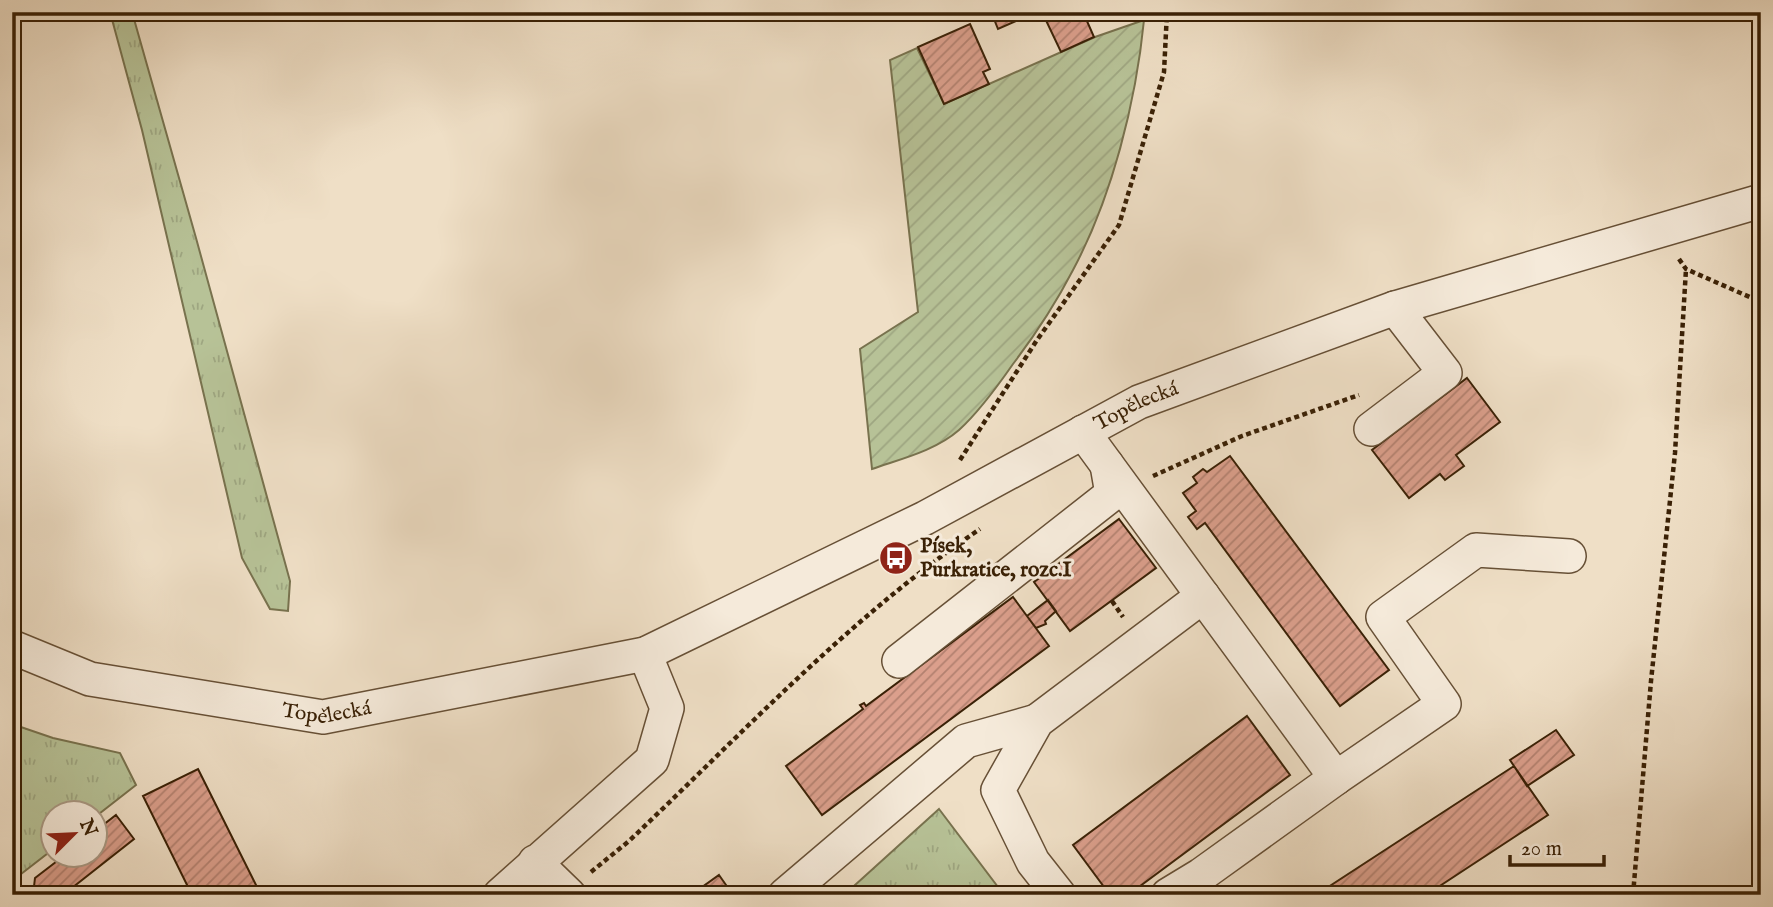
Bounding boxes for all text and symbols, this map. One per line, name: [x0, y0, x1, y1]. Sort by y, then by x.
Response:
street label: Topělecká: [1089, 375, 1183, 437]
place label: Písek, Purkratice, rozc.I: [920, 533, 1072, 584]
bus stop icon: Písek, Purkratice, rozc.I: [877, 539, 915, 577]
street label: Topělecká: [280, 694, 374, 731]
north arrow: [38, 799, 108, 869]
text: N: [73, 815, 102, 841]
scale bar: [1510, 823, 1605, 867]
text: 20 m: [1521, 836, 1562, 863]

